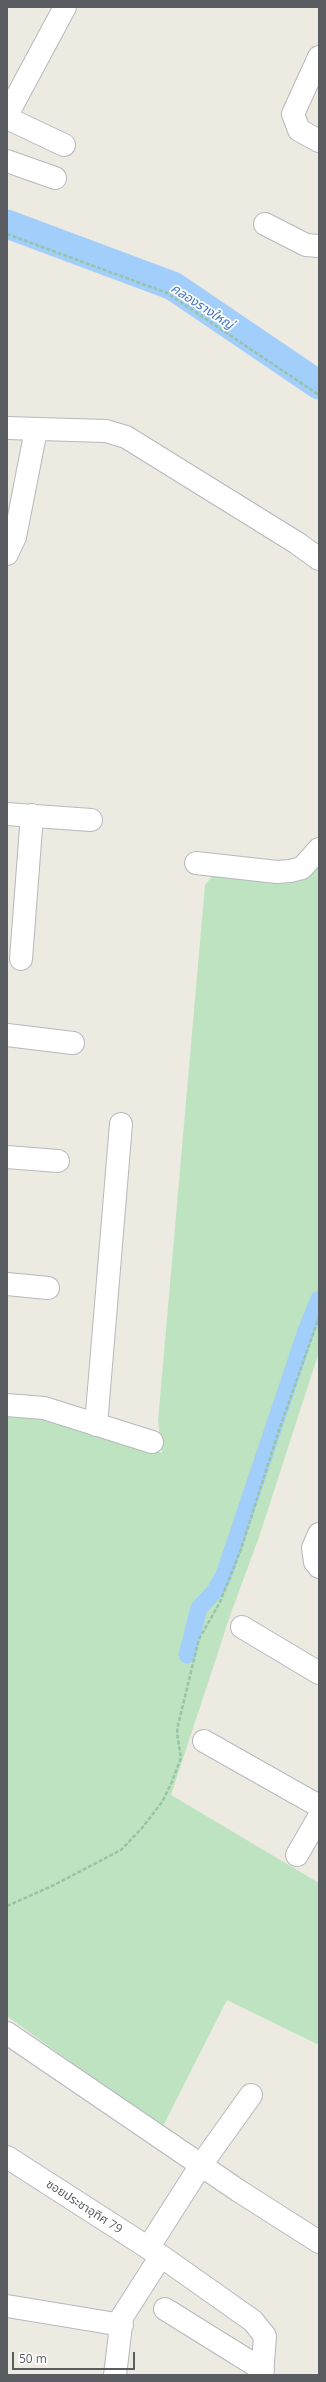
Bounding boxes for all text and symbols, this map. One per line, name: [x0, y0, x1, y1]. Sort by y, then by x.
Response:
water label: คลองรางใหญ่: [168, 281, 236, 333]
street label: ซอยประชาอุทิศ 79: [43, 2177, 125, 2237]
scale bar: [14, 2344, 137, 2370]
text: 50 m: [19, 2350, 47, 2367]

